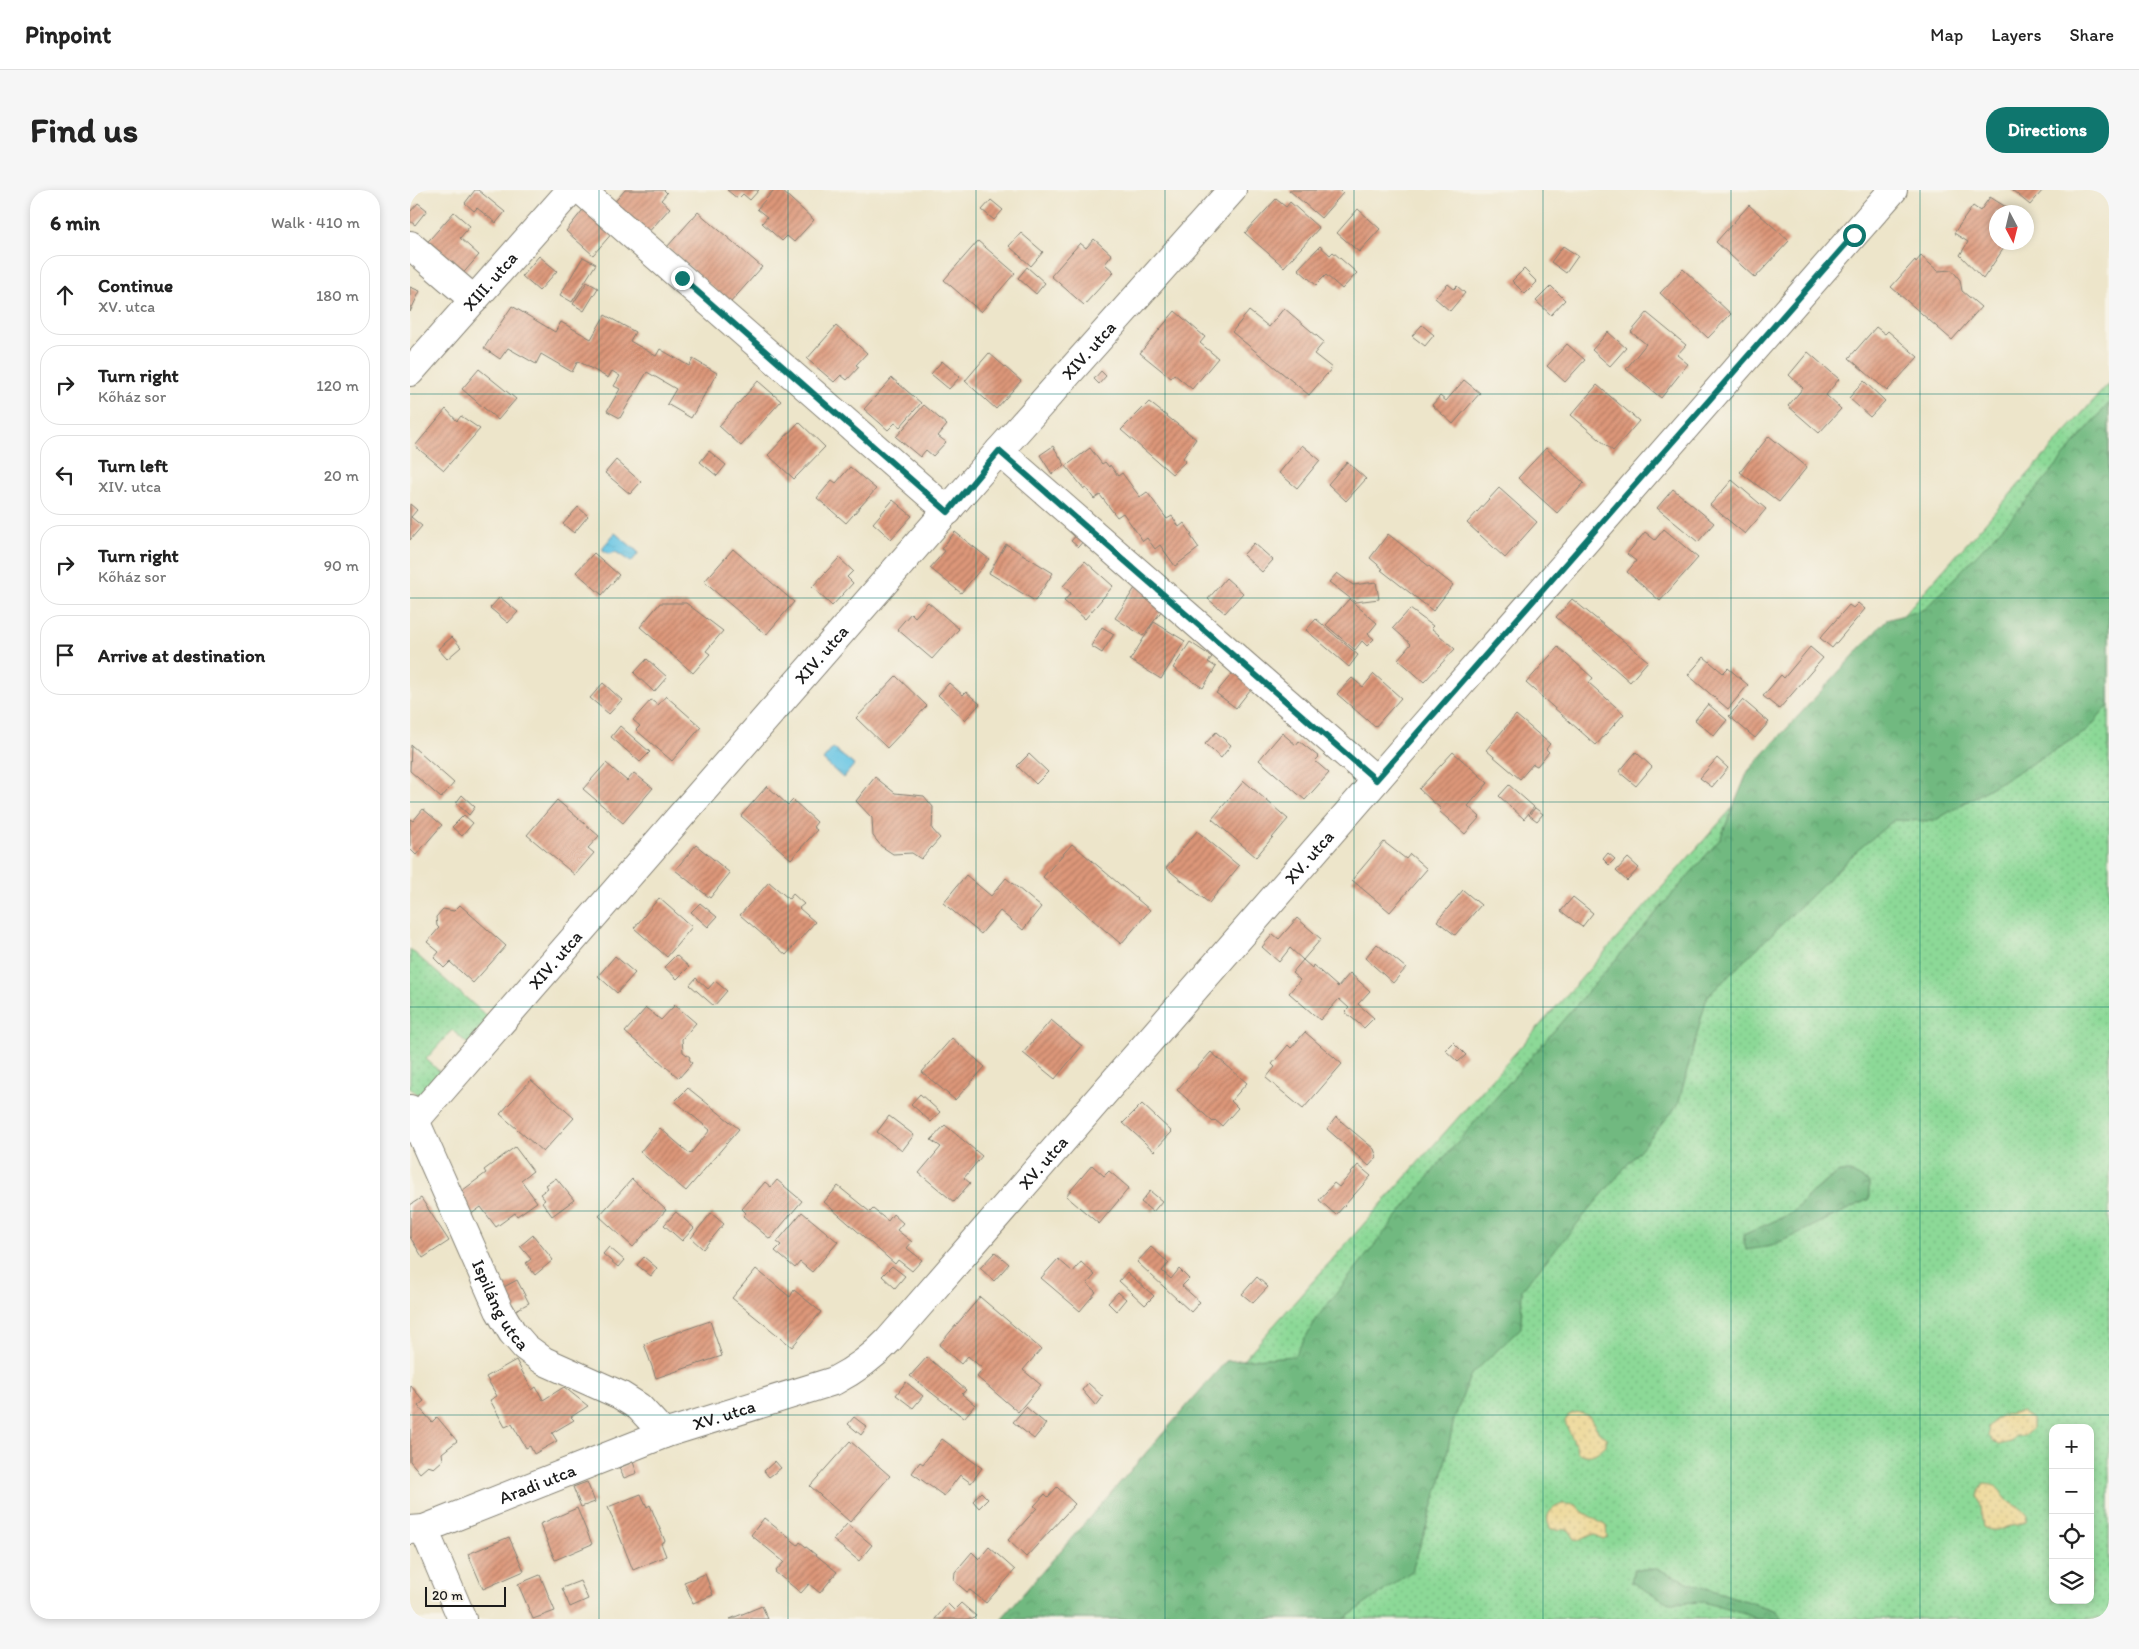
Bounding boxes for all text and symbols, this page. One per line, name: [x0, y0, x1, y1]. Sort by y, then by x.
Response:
text: Pinpoint: [25, 20, 111, 49]
text: Map: [1930, 24, 1963, 46]
text: Layers: [1991, 24, 2041, 46]
text: Share: [2069, 24, 2114, 46]
button: Directions: [1986, 107, 2109, 153]
text: Find us: [30, 109, 138, 151]
north arrow: [1989, 205, 2034, 250]
text: 6 min: [50, 210, 100, 235]
text: Walk · 410 m: [271, 213, 360, 232]
route start: [1843, 224, 1866, 247]
street label: XIII. utca: [458, 247, 522, 316]
route end: [671, 267, 694, 290]
text: Continue: [98, 274, 173, 297]
icon: ahead: [51, 281, 79, 309]
text: 180 m: [316, 286, 359, 305]
text: XV. utca: [98, 297, 155, 316]
street label: XIV. utca: [1057, 316, 1121, 384]
text: Turn right: [98, 364, 179, 387]
icon: right: [51, 371, 79, 399]
text: 120 m: [316, 376, 359, 395]
text: Kőház sor: [98, 387, 166, 406]
text: Turn left: [98, 454, 168, 477]
icon: left: [51, 461, 79, 489]
text: 20 m: [324, 466, 359, 485]
text: XIV. utca: [98, 477, 161, 496]
text: Turn right: [98, 544, 179, 567]
icon: right: [51, 551, 79, 579]
text: 90 m: [324, 556, 359, 575]
text: Kőház sor: [98, 567, 166, 586]
street label: XIV. utca: [790, 621, 853, 689]
icon: arrive: [51, 641, 79, 669]
text: Arrive at destination: [98, 644, 265, 667]
street label: XV. utca: [1280, 826, 1339, 889]
street label: XIV. utca: [524, 926, 587, 994]
street label: XV. utca: [1014, 1131, 1073, 1194]
street label: Ispiláng utca: [467, 1256, 534, 1355]
street label: XV. utca: [690, 1395, 758, 1435]
map controls: [2049, 1424, 2094, 1604]
button: +: [2049, 1424, 2094, 1469]
street label: Aradi utca: [496, 1459, 580, 1509]
button: −: [2049, 1469, 2094, 1514]
button: locate: [2049, 1514, 2094, 1559]
button: layers: [2049, 1559, 2094, 1604]
scale bar: [425, 1584, 506, 1607]
text: 20 m: [432, 1587, 463, 1604]

